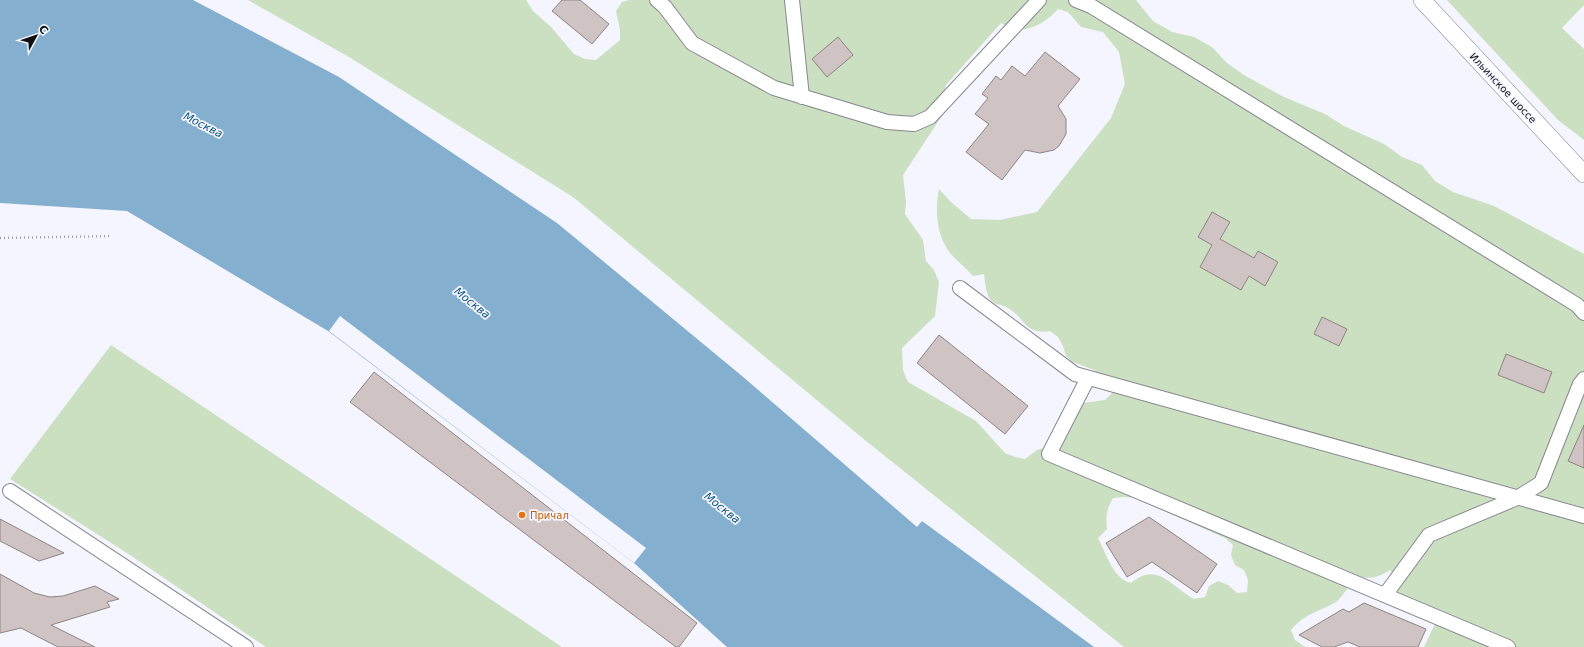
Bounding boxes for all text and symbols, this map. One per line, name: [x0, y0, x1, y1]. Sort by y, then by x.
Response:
north arrow: [16, 16, 56, 56]
text: С: [36, 23, 51, 37]
street label: Ильинское шоссе: [1468, 51, 1538, 125]
water label: Москва: [181, 110, 225, 140]
water label: Москва: [452, 285, 493, 321]
water label: Москва: [702, 490, 743, 526]
marker: Причал: [517, 510, 527, 520]
place label: Причал: [530, 510, 569, 521]

